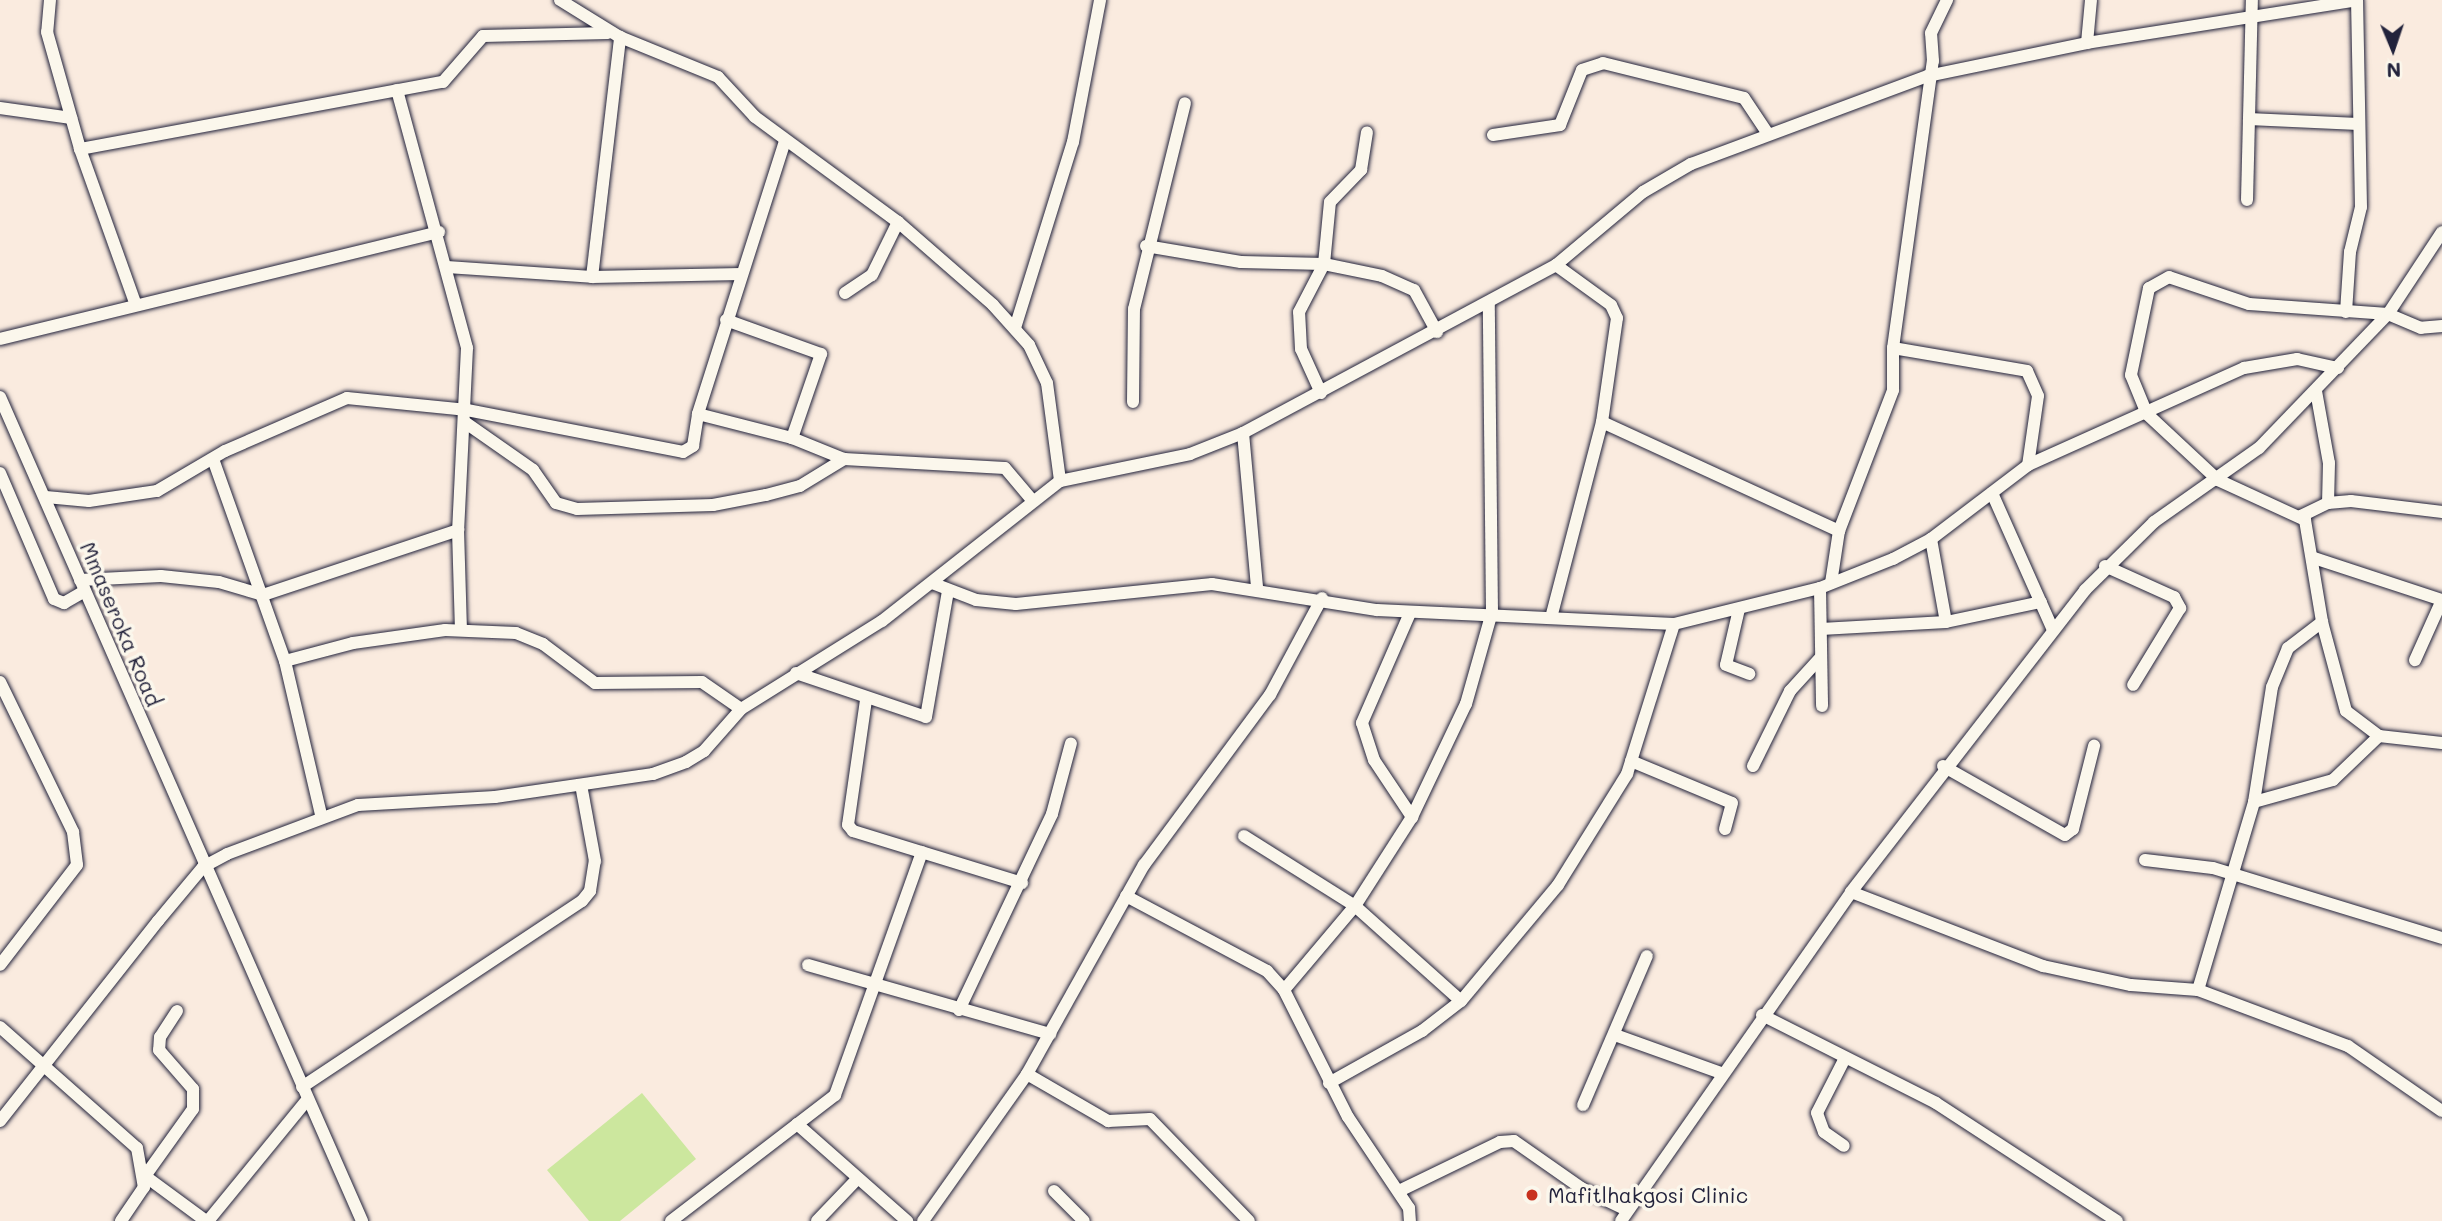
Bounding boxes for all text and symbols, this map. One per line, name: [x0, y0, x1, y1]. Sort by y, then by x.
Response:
north arrow: [2358, 14, 2428, 84]
text: N: [2386, 58, 2401, 83]
street label: Mmaseroka Road: [75, 538, 167, 710]
place label: Mafitlhakgosi Clinic: [1548, 1182, 1748, 1208]
marker: Mafitlhakgosi Clinic: [1522, 1185, 1542, 1205]

